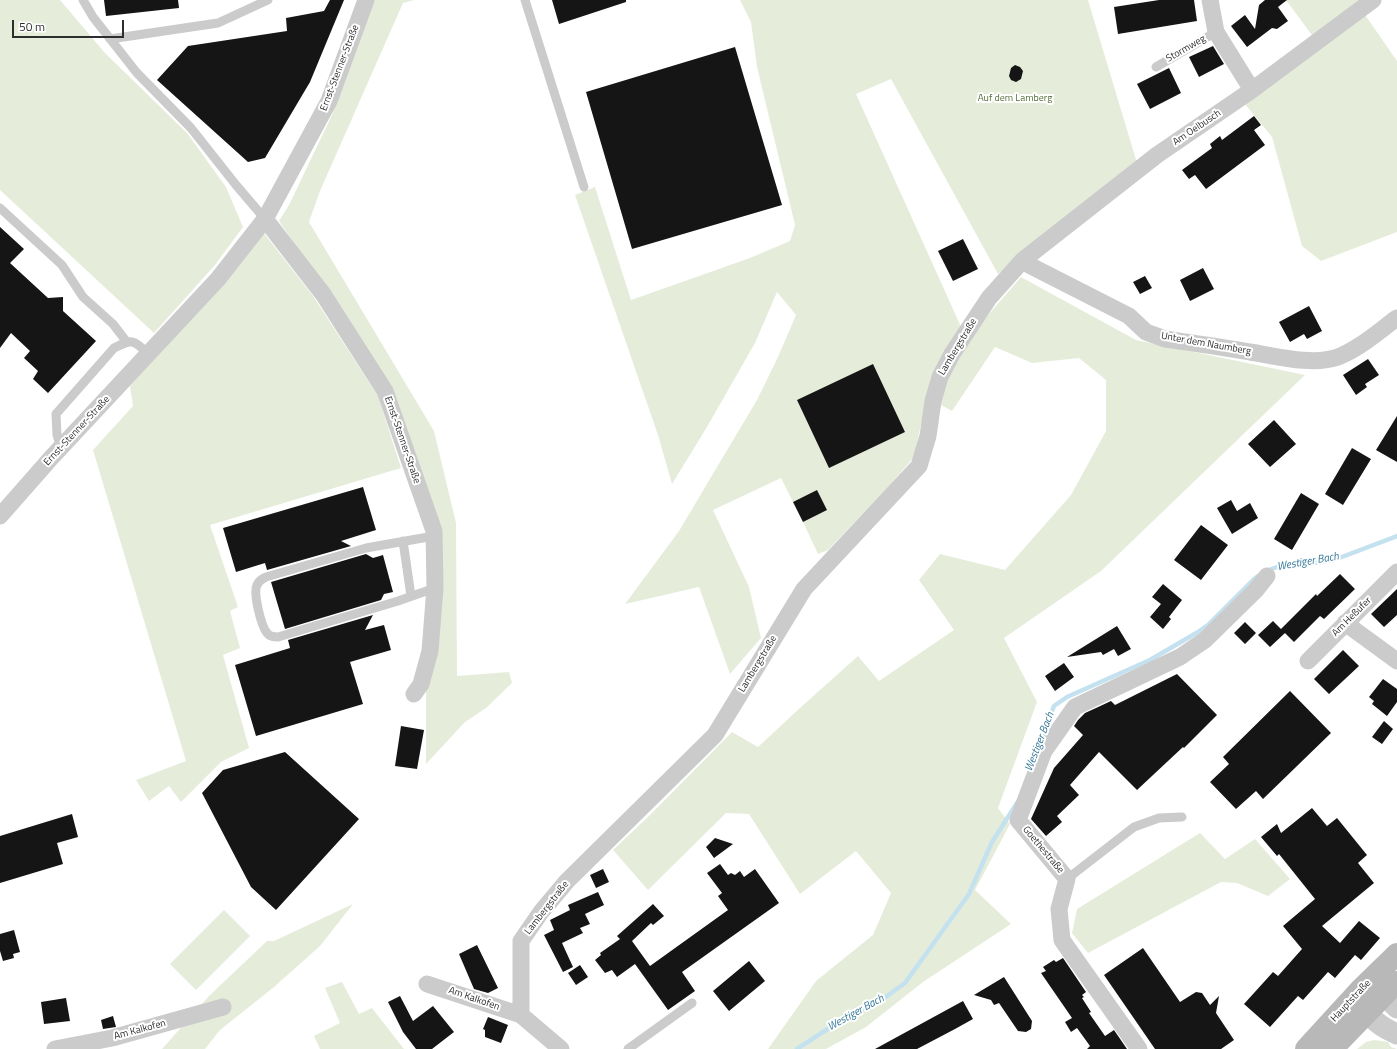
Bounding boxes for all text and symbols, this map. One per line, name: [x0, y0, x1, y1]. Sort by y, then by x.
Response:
scale bar: [14, 12, 126, 38]
text: 50 m: [19, 17, 45, 36]
street label: Ernst-Stenner-Straße: [318, 23, 362, 113]
street label: Stormweg: [1164, 33, 1208, 65]
park label: Auf dem Lamberg: [978, 93, 1052, 105]
street label: Am Oelbusch: [1171, 108, 1223, 148]
street label: Lambergstraße: [936, 316, 980, 378]
street label: Unter dem Naumberg: [1160, 330, 1252, 358]
street label: Ernst-Stenner-Straße: [41, 394, 113, 468]
street label: Ernst-Stenner-Straße: [381, 395, 423, 485]
water label: Westiger Bach: [1276, 550, 1340, 574]
street label: Am Heßufer: [1330, 595, 1374, 639]
street label: Lambergstraße: [736, 633, 780, 695]
water label: Westiger Bach: [1023, 711, 1057, 773]
street label: Goethestraße: [1020, 824, 1066, 876]
street label: Lambergstraße: [522, 879, 572, 937]
street label: Hauptstraße: [1328, 977, 1374, 1025]
street label: Am Kalkofen: [447, 985, 501, 1013]
water label: Westiger Bach: [826, 992, 886, 1034]
street label: Am Kalkofen: [113, 1017, 167, 1043]

